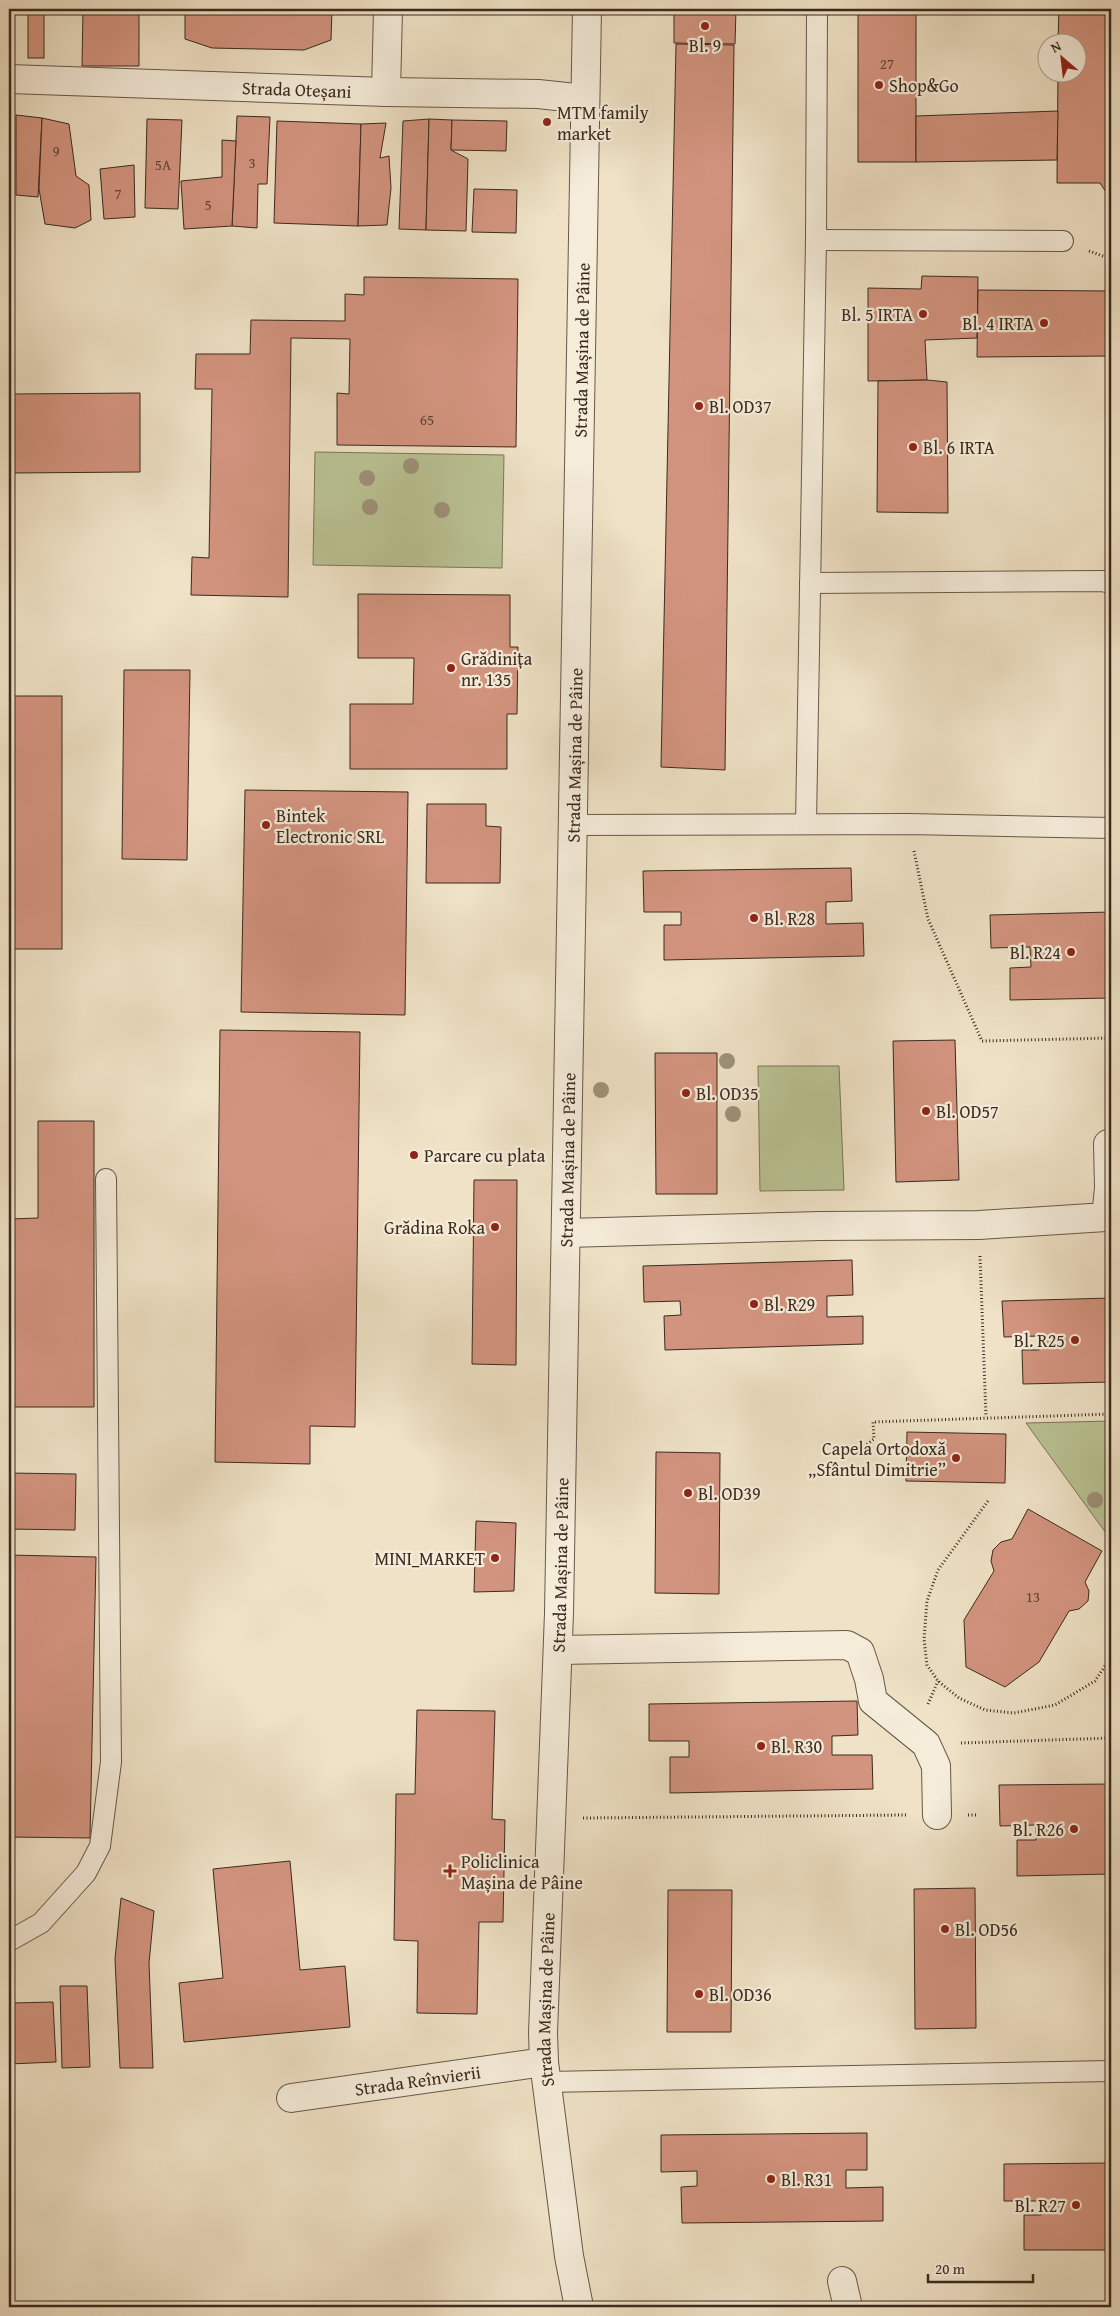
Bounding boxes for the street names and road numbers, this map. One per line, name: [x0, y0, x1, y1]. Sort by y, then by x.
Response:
street label: Strada Oteșani: [242, 74, 352, 104]
street label: Strada Mașina de Pâine: [566, 262, 596, 438]
street label: Strada Mașina de Pâine: [559, 667, 589, 843]
street label: Strada Mașina de Pâine: [552, 1072, 582, 1248]
street label: Strada Mașina de Pâine: [544, 1477, 575, 1653]
street label: Strada Mașina de Pâine: [529, 1912, 561, 2089]
street label: Strada Reînvierii: [353, 2058, 483, 2102]

